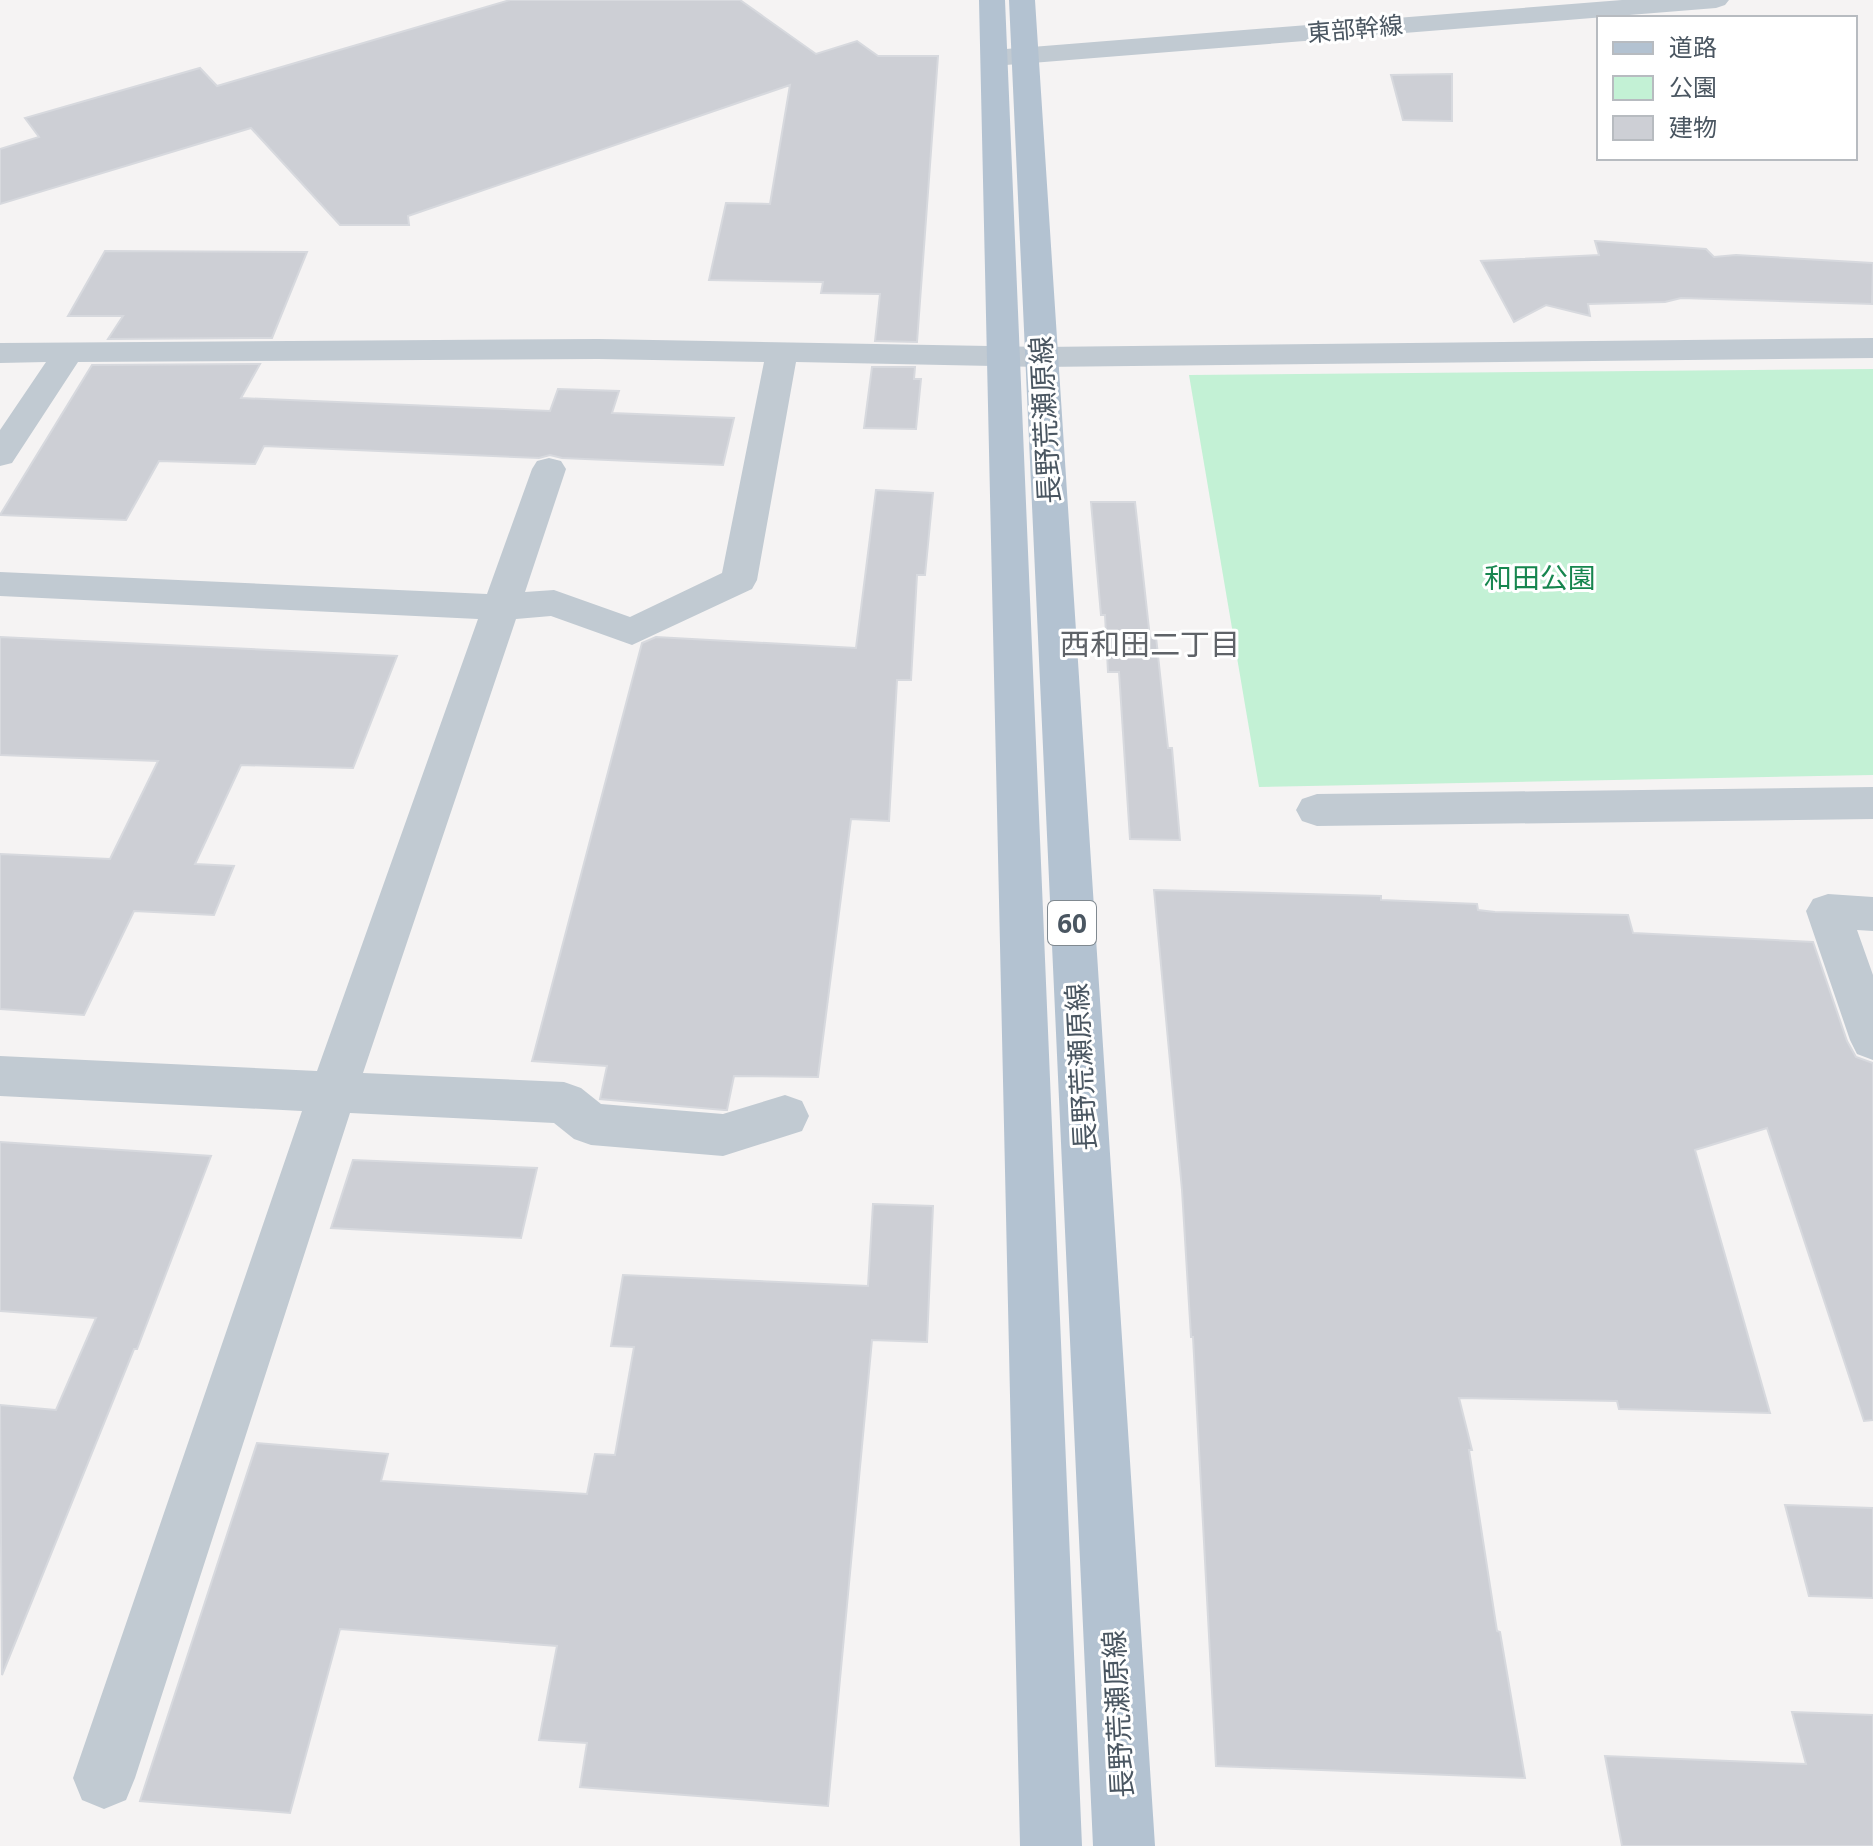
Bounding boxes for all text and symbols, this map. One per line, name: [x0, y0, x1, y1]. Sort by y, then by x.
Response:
street label: 東部幹線: [1306, 7, 1404, 49]
legend: [1597, 16, 1857, 160]
text: 道路: [1669, 30, 1717, 63]
text: 公園: [1669, 70, 1717, 103]
text: 建物: [1669, 110, 1717, 143]
street label: 長野荒瀬原線: [1021, 335, 1067, 505]
park label: 和田公園: [1484, 558, 1596, 596]
district label: 西和田二丁目: [1060, 623, 1240, 664]
road number: 60: [1048, 901, 1096, 945]
street label: 長野荒瀬原線: [1057, 982, 1103, 1152]
street label: 長野荒瀬原線: [1094, 1629, 1140, 1799]

